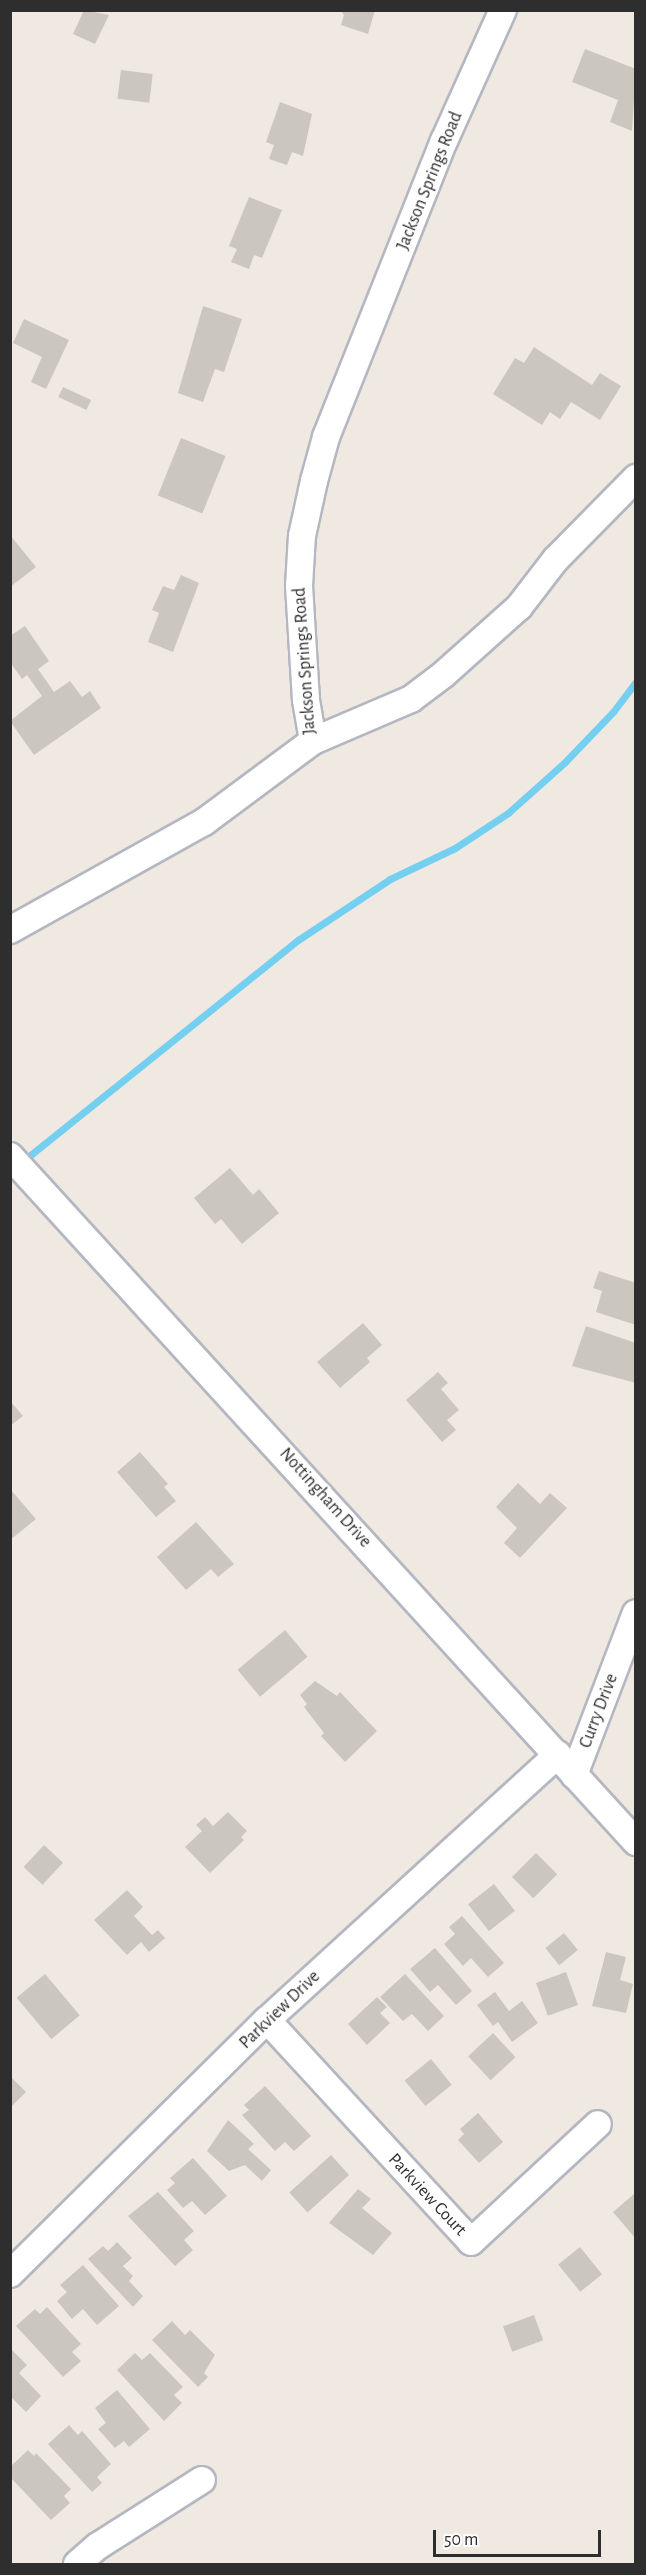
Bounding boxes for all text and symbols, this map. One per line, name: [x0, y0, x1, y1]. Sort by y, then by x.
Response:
street label: Jackson Springs Road: [392, 109, 468, 253]
street label: Jackson Springs Road: [289, 587, 321, 735]
street label: Nottingham Drive: [274, 1444, 376, 1552]
street label: Curry Drive: [575, 1671, 623, 1751]
street label: Parkview Drive: [235, 1966, 325, 2054]
street label: Parkview Court: [383, 2149, 471, 2241]
scale bar: [436, 2518, 604, 2556]
text: 50 m: [444, 2531, 478, 2549]

